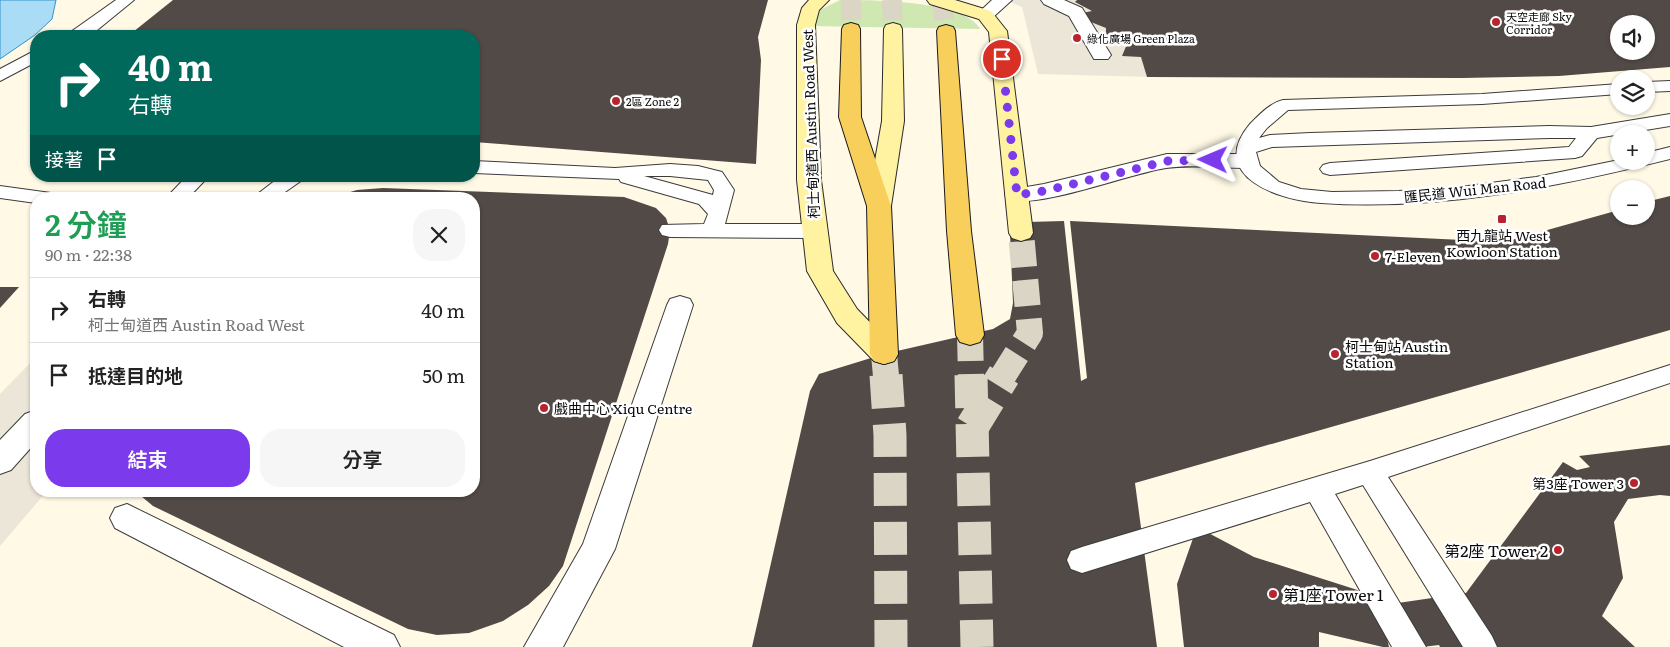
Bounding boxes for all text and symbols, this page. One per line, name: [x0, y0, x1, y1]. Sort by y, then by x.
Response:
place label: 天空走廊 Sky Corridor: [1506, 8, 1572, 37]
map controls: [1610, 15, 1655, 225]
button: sound: [1610, 15, 1655, 60]
marker: 天空走廊 Sky Corridor: [1490, 16, 1502, 28]
street label: 柯士甸道西 Austin Road West: [797, 29, 823, 219]
place label: 綠化廣場 Green Plaza: [1087, 30, 1195, 46]
marker: 綠化廣場 Green Plaza: [1071, 32, 1083, 44]
pin: [981, 38, 1023, 80]
text: 40 m: [128, 40, 213, 92]
icon: arrive: [988, 45, 1016, 73]
icon: right: [45, 50, 110, 115]
button: layers: [1610, 70, 1655, 115]
text: 右轉: [128, 87, 172, 120]
place label: 2區 Zone 2: [626, 93, 679, 109]
marker: 2區 Zone 2: [610, 95, 622, 107]
button: +: [1610, 125, 1655, 170]
position arrow: [1186, 133, 1238, 185]
text: 接著: [45, 145, 83, 173]
icon: arrive: [93, 145, 121, 173]
street label: 匯民道 Wui Man Road: [1403, 172, 1548, 206]
button: −: [1610, 180, 1655, 225]
text: 2 分鐘: [45, 201, 127, 245]
button: close: [413, 209, 465, 261]
marker: 西九龍站 West Kowloon Station: [1496, 213, 1508, 225]
place label: 西九龍站 West Kowloon Station: [1446, 225, 1558, 261]
text: 90 m · 22:38: [45, 242, 132, 266]
place label: 7-Eleven: [1385, 246, 1441, 266]
marker: 7-Eleven: [1369, 250, 1381, 262]
text: 右轉: [88, 284, 126, 312]
icon: right: [45, 296, 73, 324]
text: 40 m: [421, 296, 465, 324]
text: 柯士甸道西 Austin Road West: [88, 312, 305, 336]
place label: 柯士甸站 Austin Station: [1345, 336, 1448, 372]
marker: 柯士甸站 Austin Station: [1329, 348, 1341, 360]
icon: arrive: [45, 361, 73, 389]
text: 抵達目的地: [88, 361, 183, 389]
text: 50 m: [422, 361, 465, 389]
place label: 戲曲中心 Xiqu Centre: [554, 398, 692, 418]
marker: 戲曲中心 Xiqu Centre: [538, 402, 550, 414]
button: 結束: [45, 429, 250, 487]
button: 分享: [260, 429, 465, 487]
place label: 第3座 Tower 3: [1532, 473, 1624, 493]
marker: 第3座 Tower 3: [1628, 477, 1640, 489]
place label: 第2座 Tower 2: [1444, 538, 1548, 562]
marker: 第2座 Tower 2: [1552, 544, 1564, 556]
place label: 第1座 Tower 1: [1283, 582, 1384, 606]
marker: 第1座 Tower 1: [1267, 588, 1279, 600]

